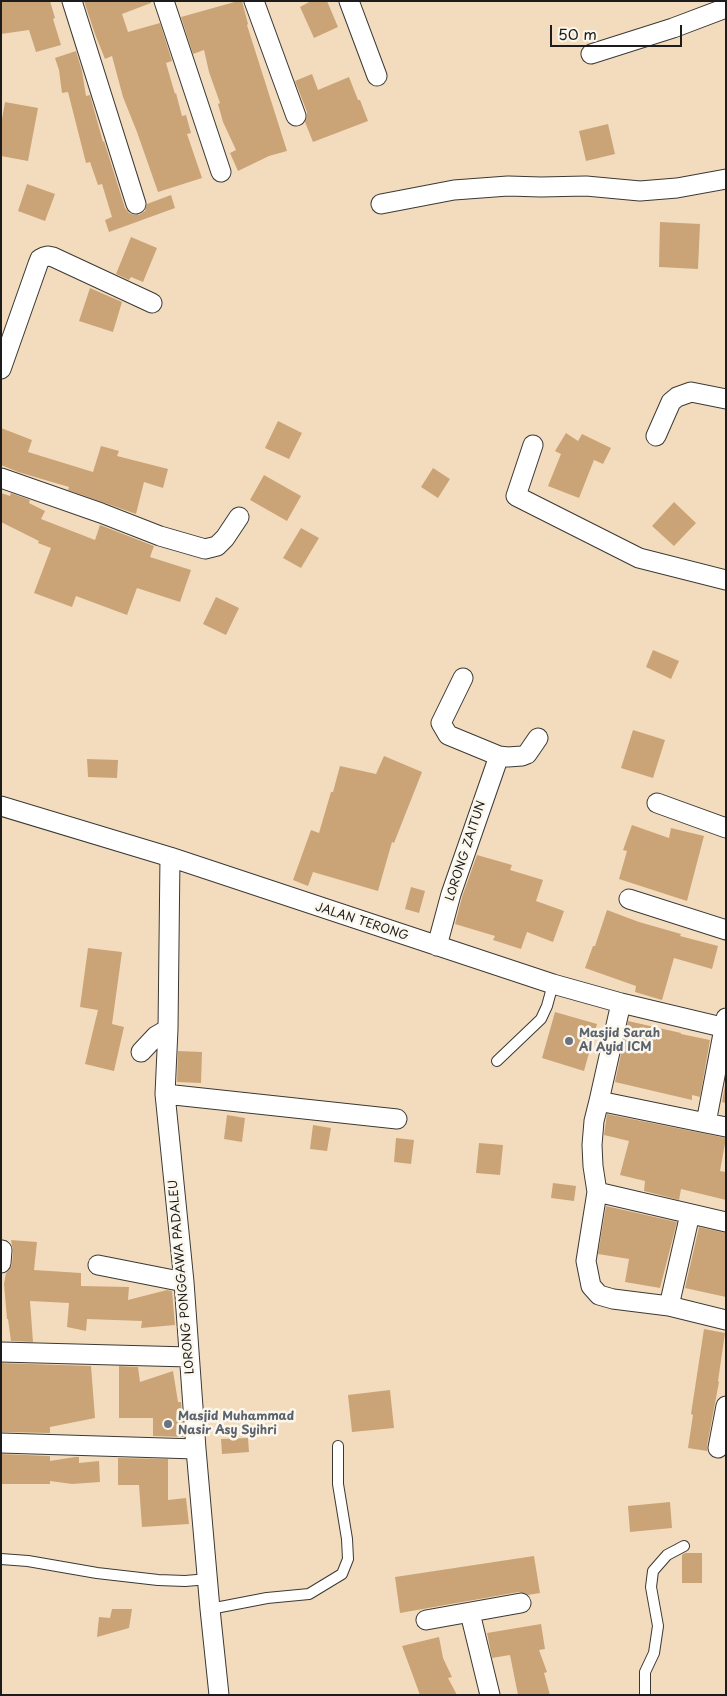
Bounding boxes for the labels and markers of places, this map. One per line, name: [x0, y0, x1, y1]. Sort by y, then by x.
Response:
place label: Masjid Sarah Al Ayid ICM: [579, 1027, 660, 1055]
marker: Masjid Sarah Al Ayid ICM: [563, 1035, 575, 1047]
place label: Masjid Muhammad Nasir Asy Syihri: [178, 1410, 294, 1438]
marker: Masjid Muhammad Nasir Asy Syihri: [162, 1418, 174, 1430]

